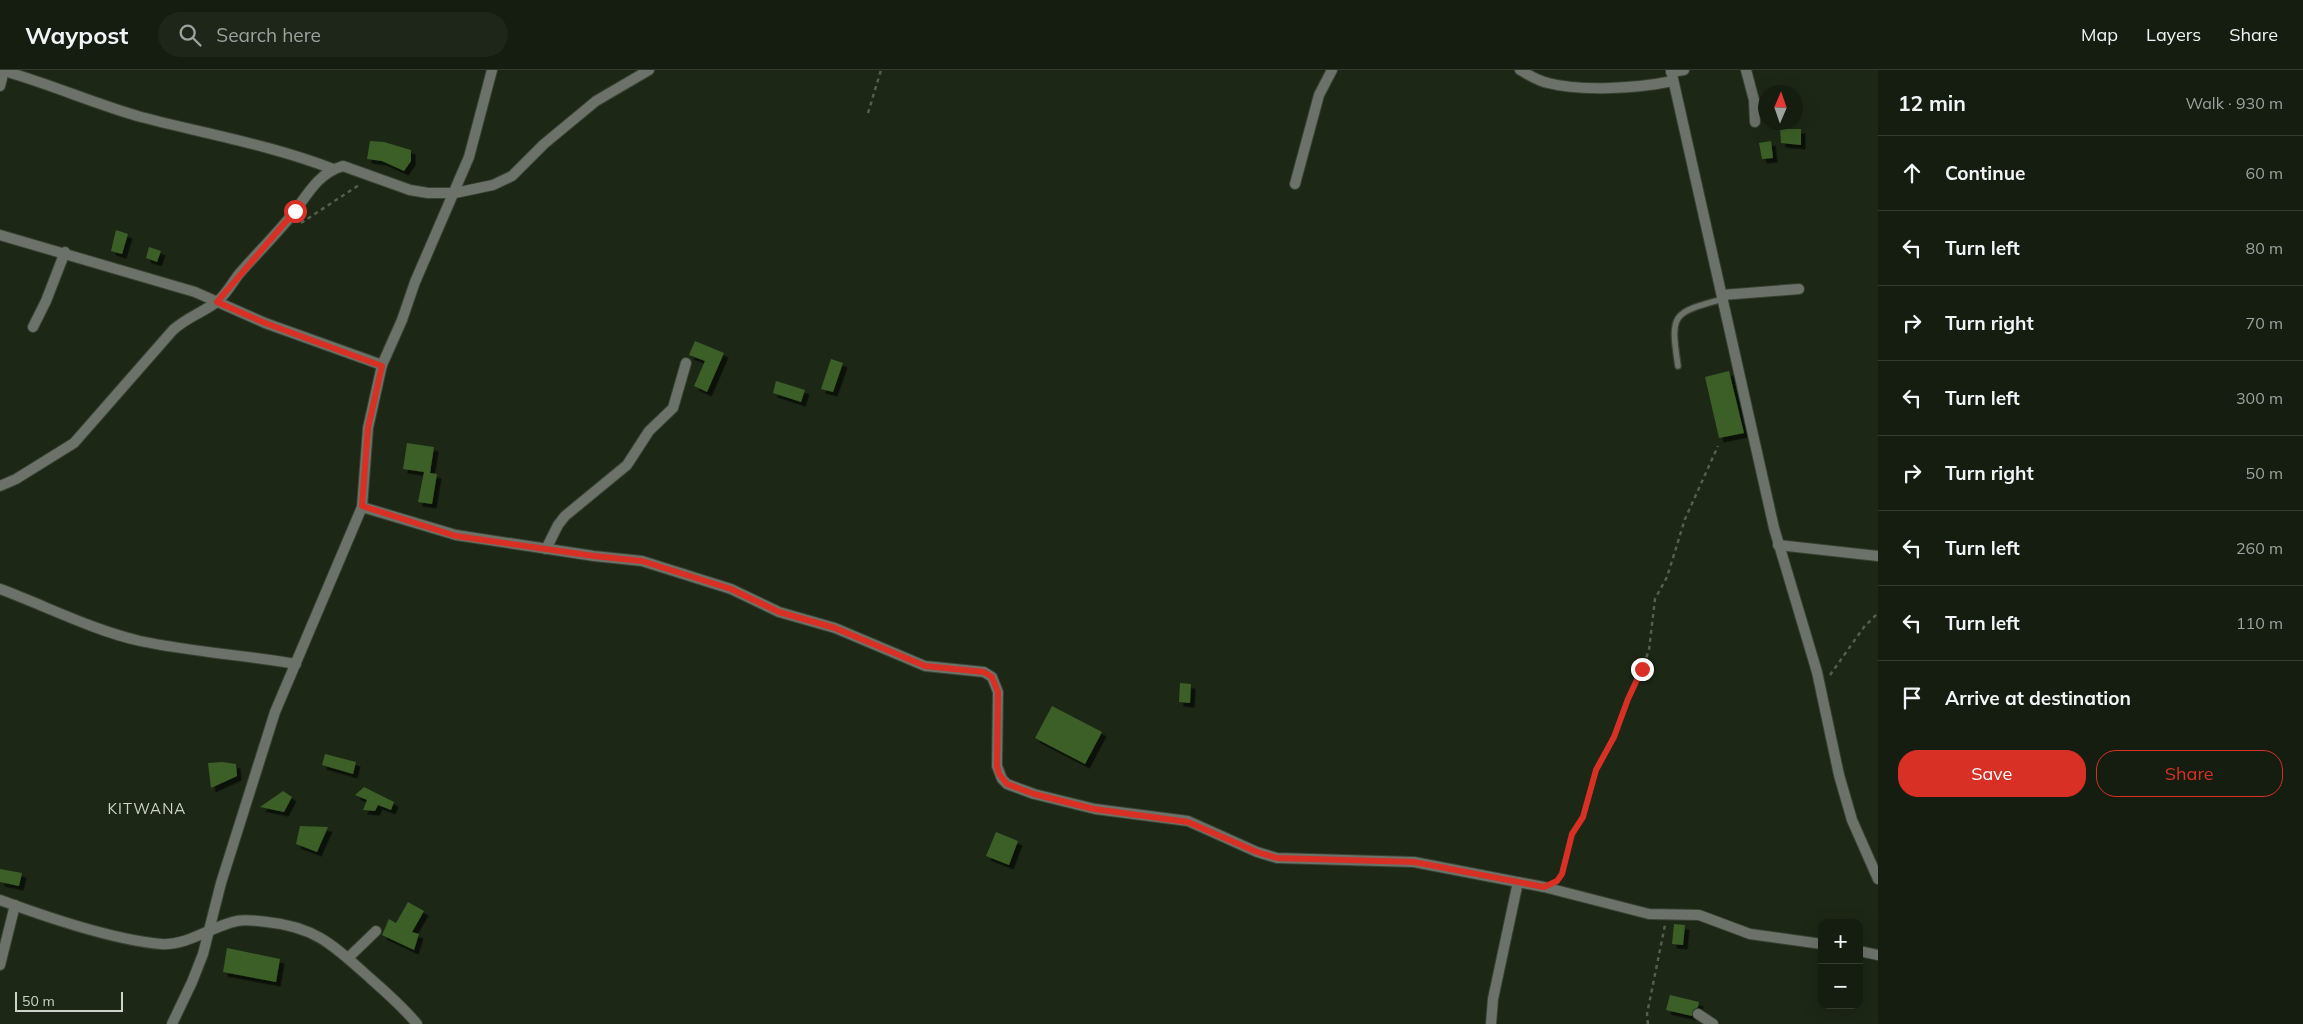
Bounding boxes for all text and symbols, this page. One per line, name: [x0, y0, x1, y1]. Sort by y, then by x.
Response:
search box: [158, 12, 508, 57]
text: Waypost: [25, 20, 128, 50]
icon: search: [176, 21, 204, 49]
text: Search here: [216, 23, 321, 47]
text: Map: [2081, 23, 2118, 46]
text: Layers: [2146, 23, 2201, 46]
text: Share: [2229, 23, 2278, 46]
north arrow: [1758, 85, 1803, 130]
text: 12 min: [1898, 90, 1966, 116]
text: Walk · 930 m: [2185, 93, 2283, 113]
icon: ahead: [1898, 159, 1926, 187]
text: Continue: [1945, 161, 2025, 185]
text: 60 m: [2246, 163, 2283, 183]
route start: [284, 200, 307, 223]
icon: left: [1898, 234, 1926, 262]
text: Turn left: [1945, 236, 2020, 260]
text: 80 m: [2246, 238, 2283, 258]
icon: right: [1898, 309, 1926, 337]
text: Turn right: [1945, 311, 2034, 335]
text: 70 m: [2246, 313, 2283, 333]
icon: left: [1898, 384, 1926, 412]
text: Turn left: [1945, 386, 2020, 410]
text: 300 m: [2236, 388, 2283, 408]
icon: right: [1898, 459, 1926, 487]
text: Turn right: [1945, 461, 2034, 485]
text: 50 m: [2246, 463, 2283, 483]
icon: left: [1898, 534, 1926, 562]
text: Turn left: [1945, 536, 2020, 560]
text: 260 m: [2236, 538, 2283, 558]
icon: left: [1898, 609, 1926, 637]
text: Turn left: [1945, 611, 2020, 635]
text: 110 m: [2236, 613, 2283, 633]
route end: [1631, 658, 1654, 681]
icon: arrive: [1898, 684, 1926, 712]
text: Arrive at destination: [1945, 686, 2131, 710]
button: Save: [1898, 750, 2086, 797]
button: Share: [2096, 750, 2283, 797]
district label: KITWANA: [108, 799, 186, 818]
map controls: [1818, 919, 1863, 1009]
button: +: [1818, 919, 1863, 964]
button: −: [1818, 964, 1863, 1009]
scale bar: [15, 989, 122, 1012]
text: 50 m: [22, 992, 55, 1010]

